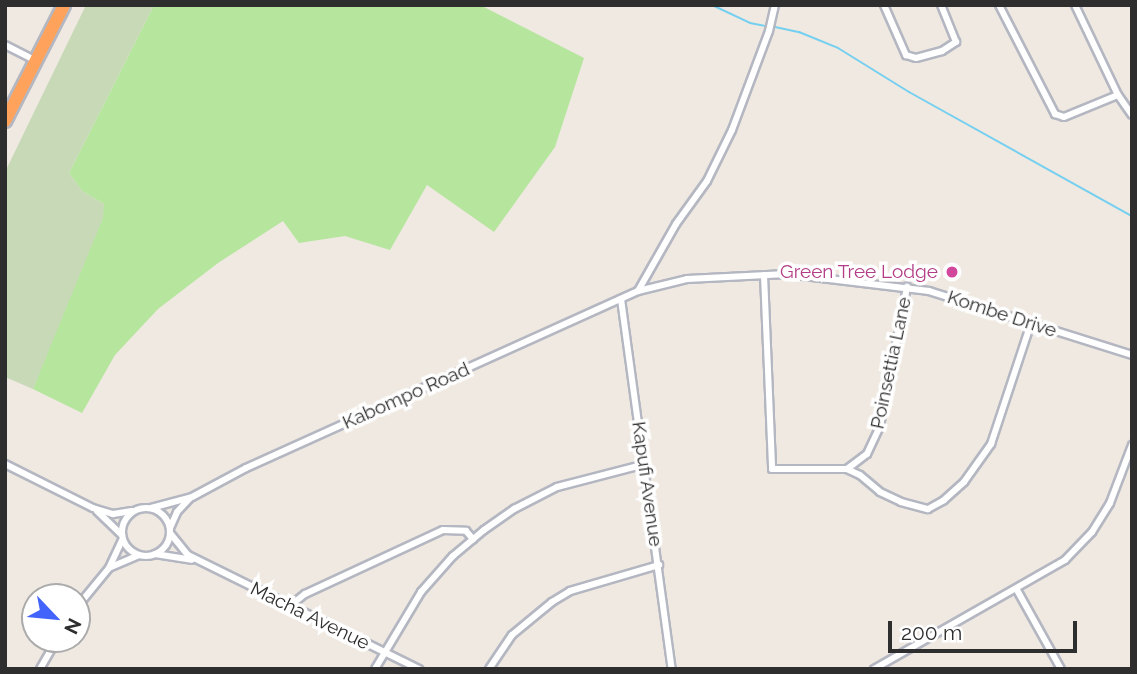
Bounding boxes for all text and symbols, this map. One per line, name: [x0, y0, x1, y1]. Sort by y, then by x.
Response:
place label: Green Tree Lodge: [780, 261, 938, 283]
marker: Green Tree Lodge: [944, 264, 960, 280]
street label: Kombe Drive: [945, 286, 1059, 342]
street label: Poinsettia Lane: [866, 295, 916, 431]
street label: Kabompo Road: [339, 358, 473, 434]
street label: Kapufi Avenue: [627, 420, 667, 548]
street label: Macha Avenue: [246, 577, 374, 655]
north arrow: [21, 583, 91, 653]
scale bar: [892, 608, 1081, 652]
text: N: [60, 615, 86, 638]
text: 200 m: [901, 620, 962, 645]

